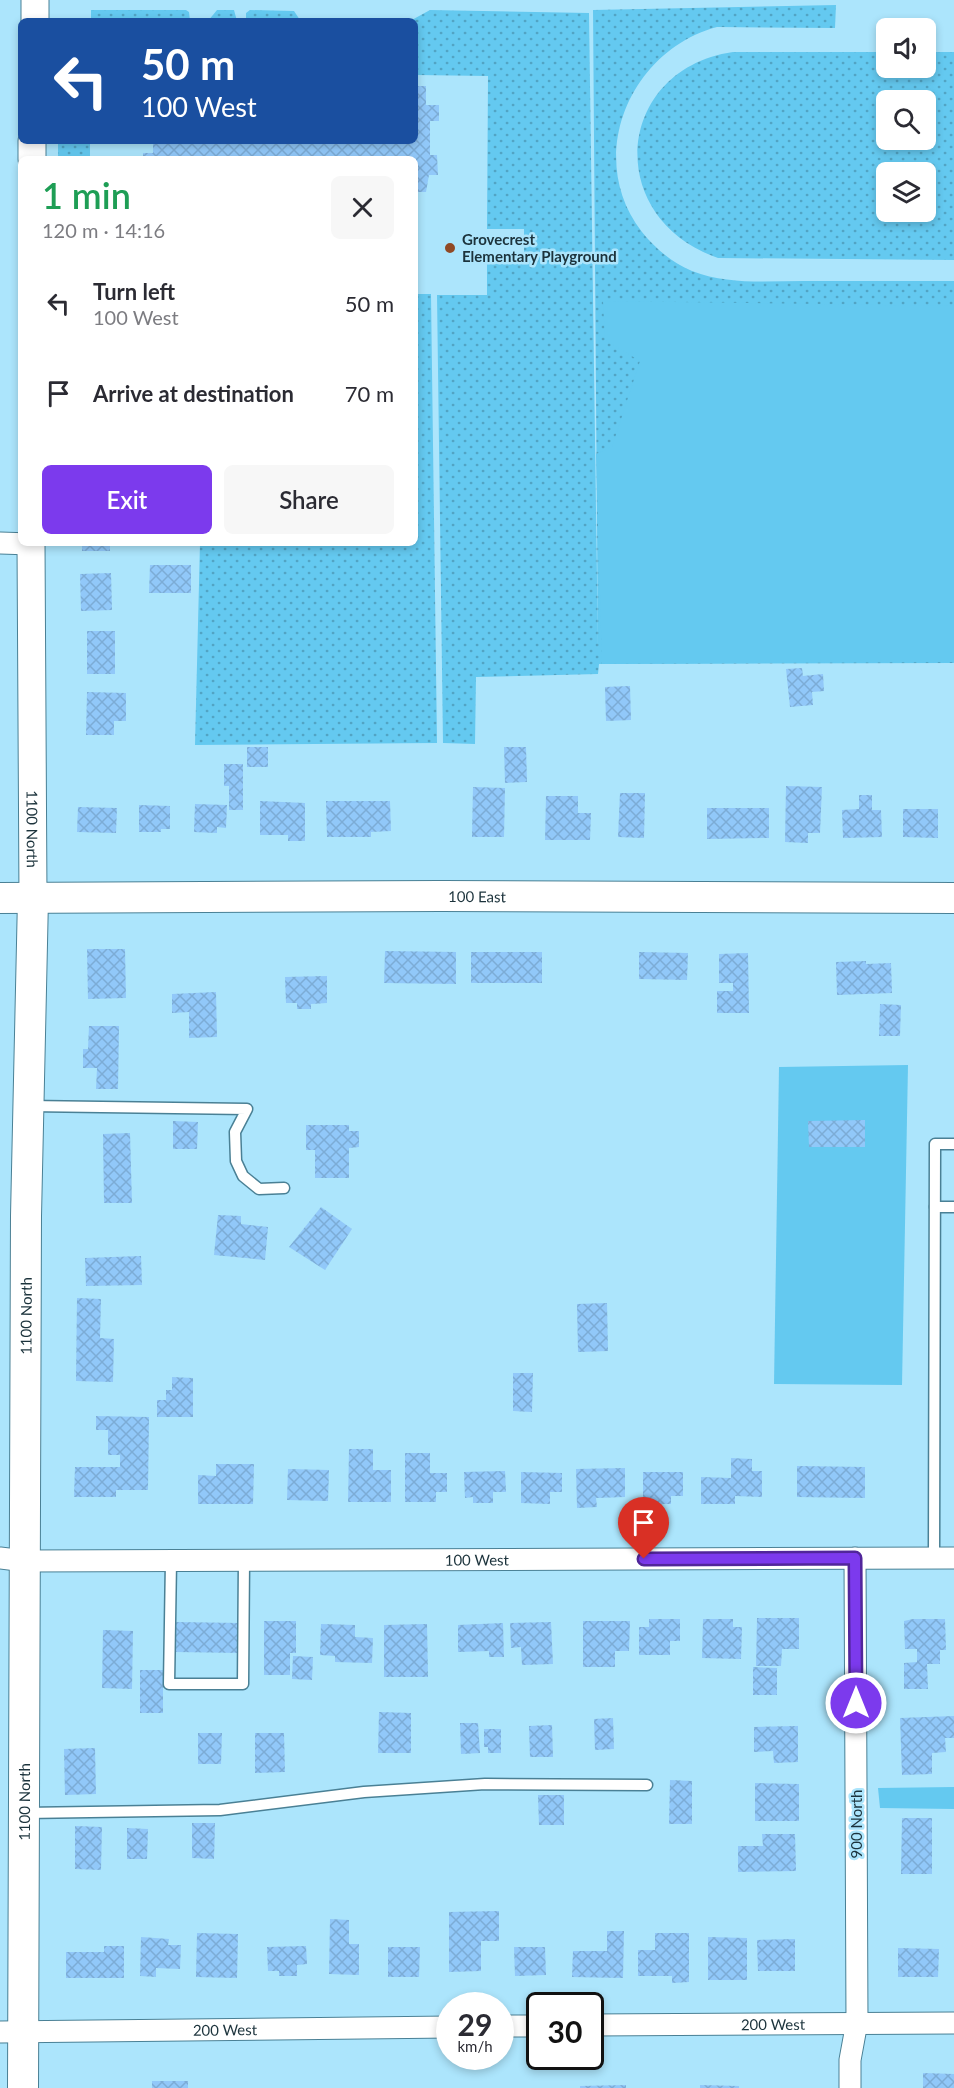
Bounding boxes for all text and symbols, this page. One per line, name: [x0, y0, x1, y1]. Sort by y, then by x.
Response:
map controls: [876, 18, 936, 222]
button: sound: [876, 18, 936, 78]
text: 50 m: [141, 39, 235, 89]
icon: left: [42, 42, 120, 120]
text: 100 West: [141, 90, 257, 123]
button: search: [876, 90, 936, 150]
button: layers: [876, 162, 936, 222]
text: 1 min: [42, 173, 131, 217]
button: close: [331, 176, 394, 239]
text: 120 m · 14:16: [42, 218, 165, 242]
place label: Grovecrest Elementary Playground: [462, 230, 617, 265]
marker: Grovecrest Elementary Playground: [443, 241, 457, 255]
text: Turn left: [93, 278, 175, 305]
icon: left: [42, 287, 75, 320]
text: 50 m: [345, 290, 394, 317]
text: 100 West: [93, 305, 179, 329]
icon: arrive: [42, 377, 75, 410]
text: Arrive at destination: [93, 380, 294, 407]
text: 70 m: [345, 380, 394, 407]
button: Exit: [42, 465, 212, 534]
button: Share: [224, 465, 394, 534]
street label: 1100 North: [23, 790, 42, 868]
street label: 100 East: [448, 887, 507, 905]
street label: 1100 North: [17, 1277, 35, 1355]
pin: [618, 1497, 669, 1559]
icon: arrive: [627, 1506, 660, 1539]
street label: 100 West: [445, 1550, 510, 1569]
position arrow: [824, 1671, 888, 1735]
street label: 1100 North: [15, 1763, 33, 1841]
street label: 900 North: [847, 1790, 865, 1858]
speed limit sign: 30: [526, 1992, 604, 2070]
text: 29: [458, 2006, 492, 2042]
street label: 200 West: [741, 2015, 806, 2033]
street label: 200 West: [193, 2020, 258, 2039]
text: km/h: [457, 2037, 493, 2055]

